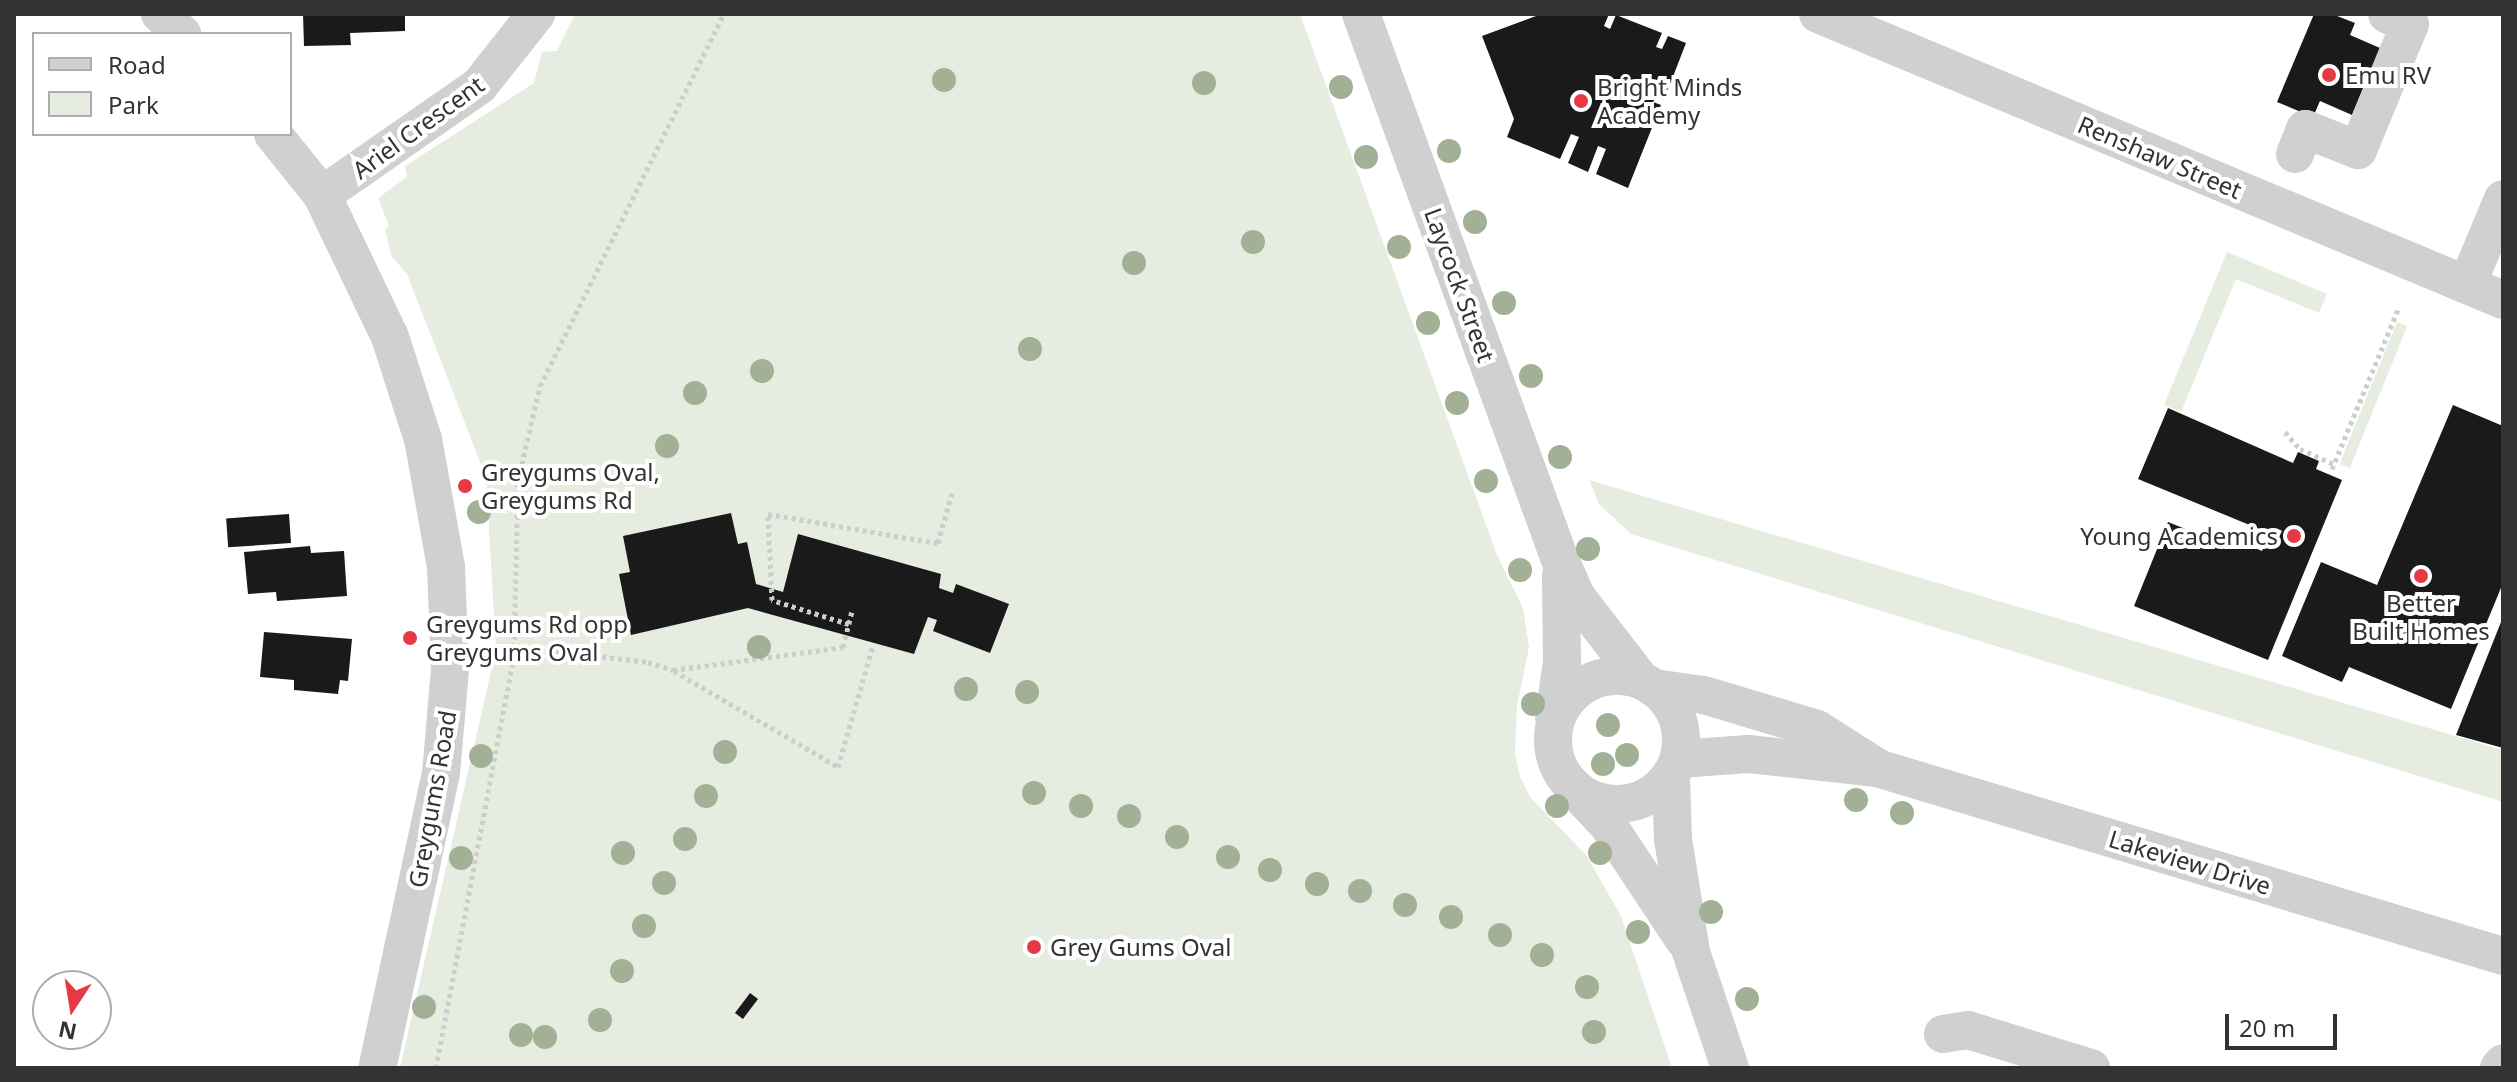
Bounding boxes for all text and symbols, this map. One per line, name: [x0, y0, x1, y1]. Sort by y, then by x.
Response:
legend: [32, 32, 292, 136]
text: Road: [108, 48, 166, 81]
place label: Emu RV: [2345, 61, 2431, 89]
marker: Emu RV: [2320, 66, 2338, 84]
street label: Ariel Crescent: [347, 70, 489, 184]
place label: Bright Minds Academy: [1597, 73, 1742, 129]
text: Park: [108, 88, 159, 121]
marker: Bright Minds Academy: [1572, 92, 1590, 110]
street label: Renshaw Street: [2074, 110, 2246, 204]
street label: Laycock Street: [1419, 204, 1501, 366]
place label: Greygums Oval, Greygums Rd: [481, 458, 660, 514]
marker: Greygums Oval, Greygums Rd: [456, 477, 474, 495]
place label: Young Academics: [2080, 522, 2278, 550]
marker: Young Academics: [2285, 527, 2303, 545]
marker: Better Built Homes: [2412, 567, 2430, 585]
place label: Better Built Homes: [2352, 589, 2490, 645]
place label: Greygums Rd opp Greygums Oval: [426, 610, 628, 666]
marker: Greygums Rd opp Greygums Oval: [401, 629, 419, 647]
street label: Greygums Road: [402, 708, 462, 890]
street label: Lakeview Drive: [2106, 824, 2274, 900]
place label: Grey Gums Oval: [1050, 933, 1232, 961]
marker: Grey Gums Oval: [1025, 938, 1043, 956]
north arrow: [32, 970, 112, 1050]
scale bar: [2229, 998, 2341, 1048]
text: 20 m: [2239, 1011, 2295, 1044]
text: N: [56, 1015, 79, 1048]

